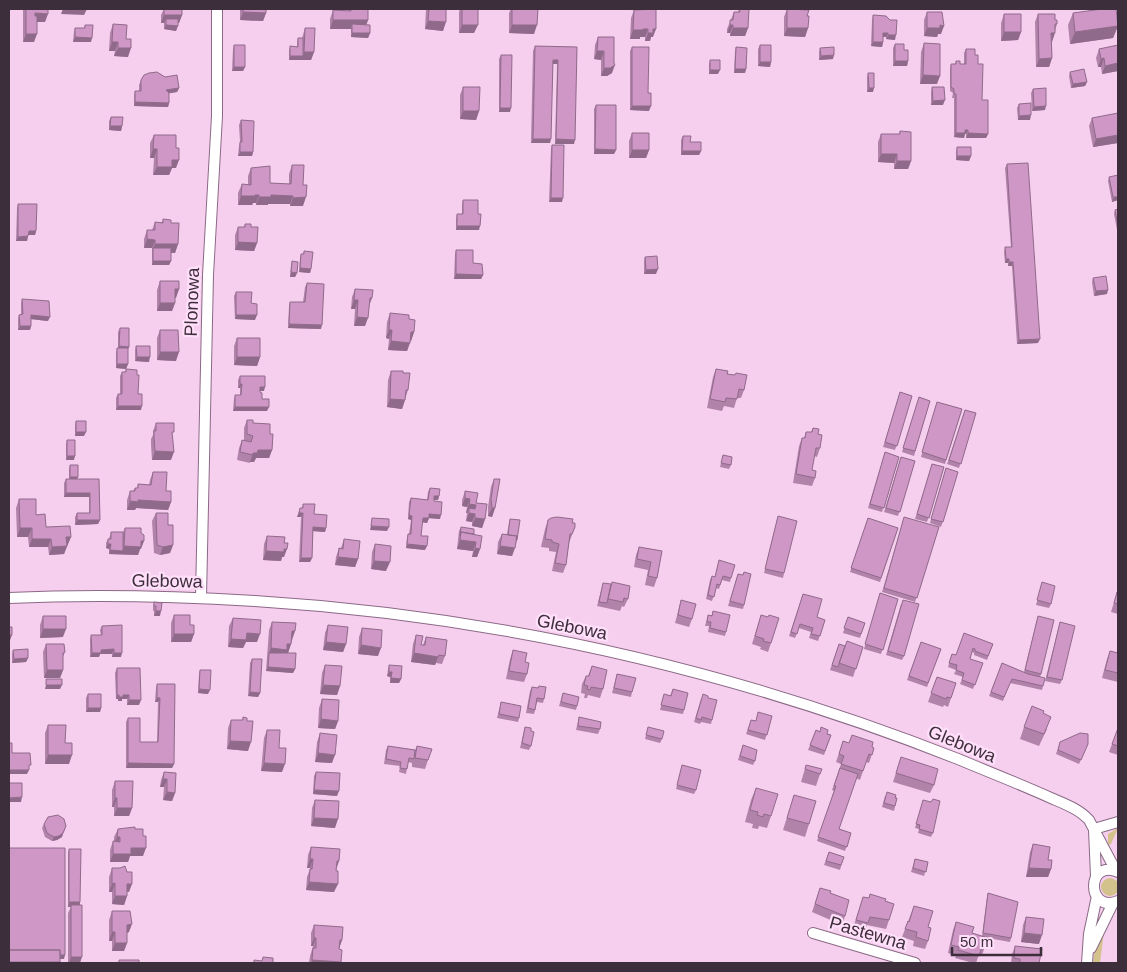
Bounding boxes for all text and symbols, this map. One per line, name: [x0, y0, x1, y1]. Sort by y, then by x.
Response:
street label: Plonowa: [181, 266, 203, 337]
street label: Glebowa: [131, 570, 204, 592]
street label: Glebowa: [535, 610, 610, 644]
street label: Glebowa: [925, 721, 1000, 767]
street label: Pastewna: [827, 912, 910, 954]
scale bar: [952, 924, 1041, 956]
text: 50 m: [960, 933, 993, 950]

